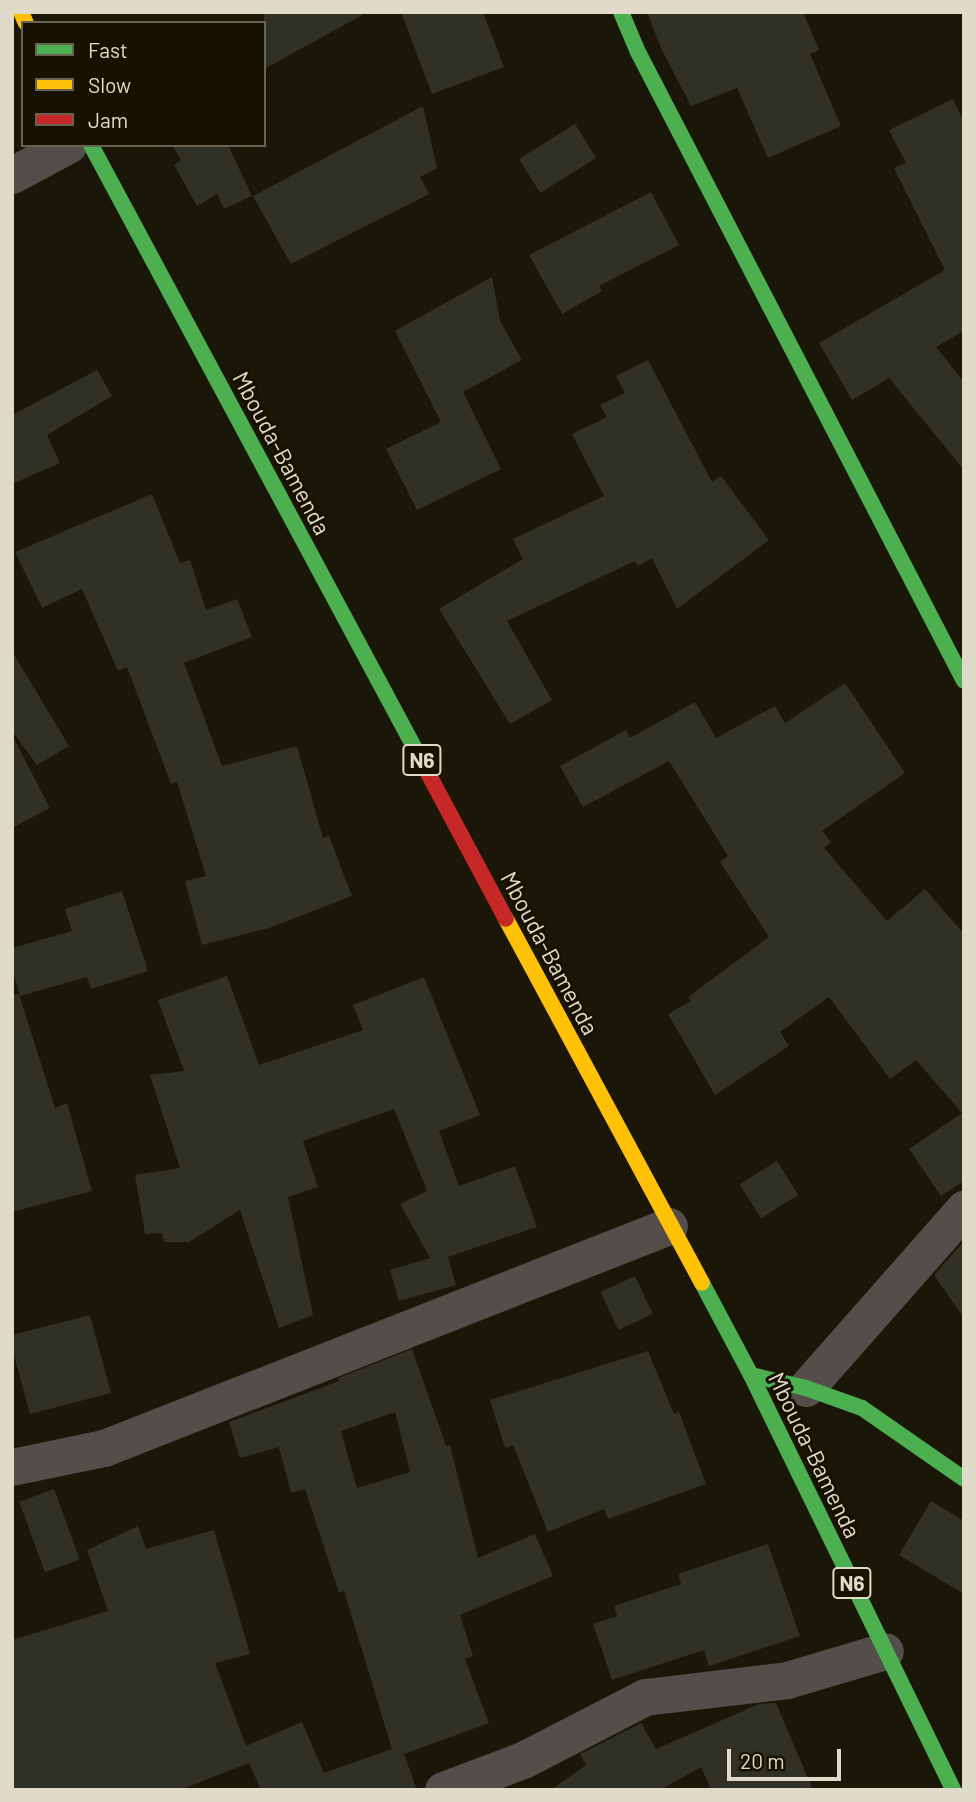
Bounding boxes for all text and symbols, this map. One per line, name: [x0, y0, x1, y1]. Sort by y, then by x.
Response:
legend: [21, 21, 266, 147]
text: Fast: [88, 37, 128, 62]
text: Slow: [88, 72, 131, 97]
text: Jam: [88, 107, 128, 132]
street label: Mbouda-Bamenda: [227, 367, 337, 539]
road number: N6: [401, 742, 443, 778]
street label: Mbouda-Bamenda: [495, 867, 605, 1039]
street label: Mbouda-Bamenda: [763, 1368, 867, 1542]
road number: N6: [831, 1566, 873, 1600]
scale bar: [731, 1736, 845, 1780]
text: 20 m: [740, 1748, 785, 1773]

